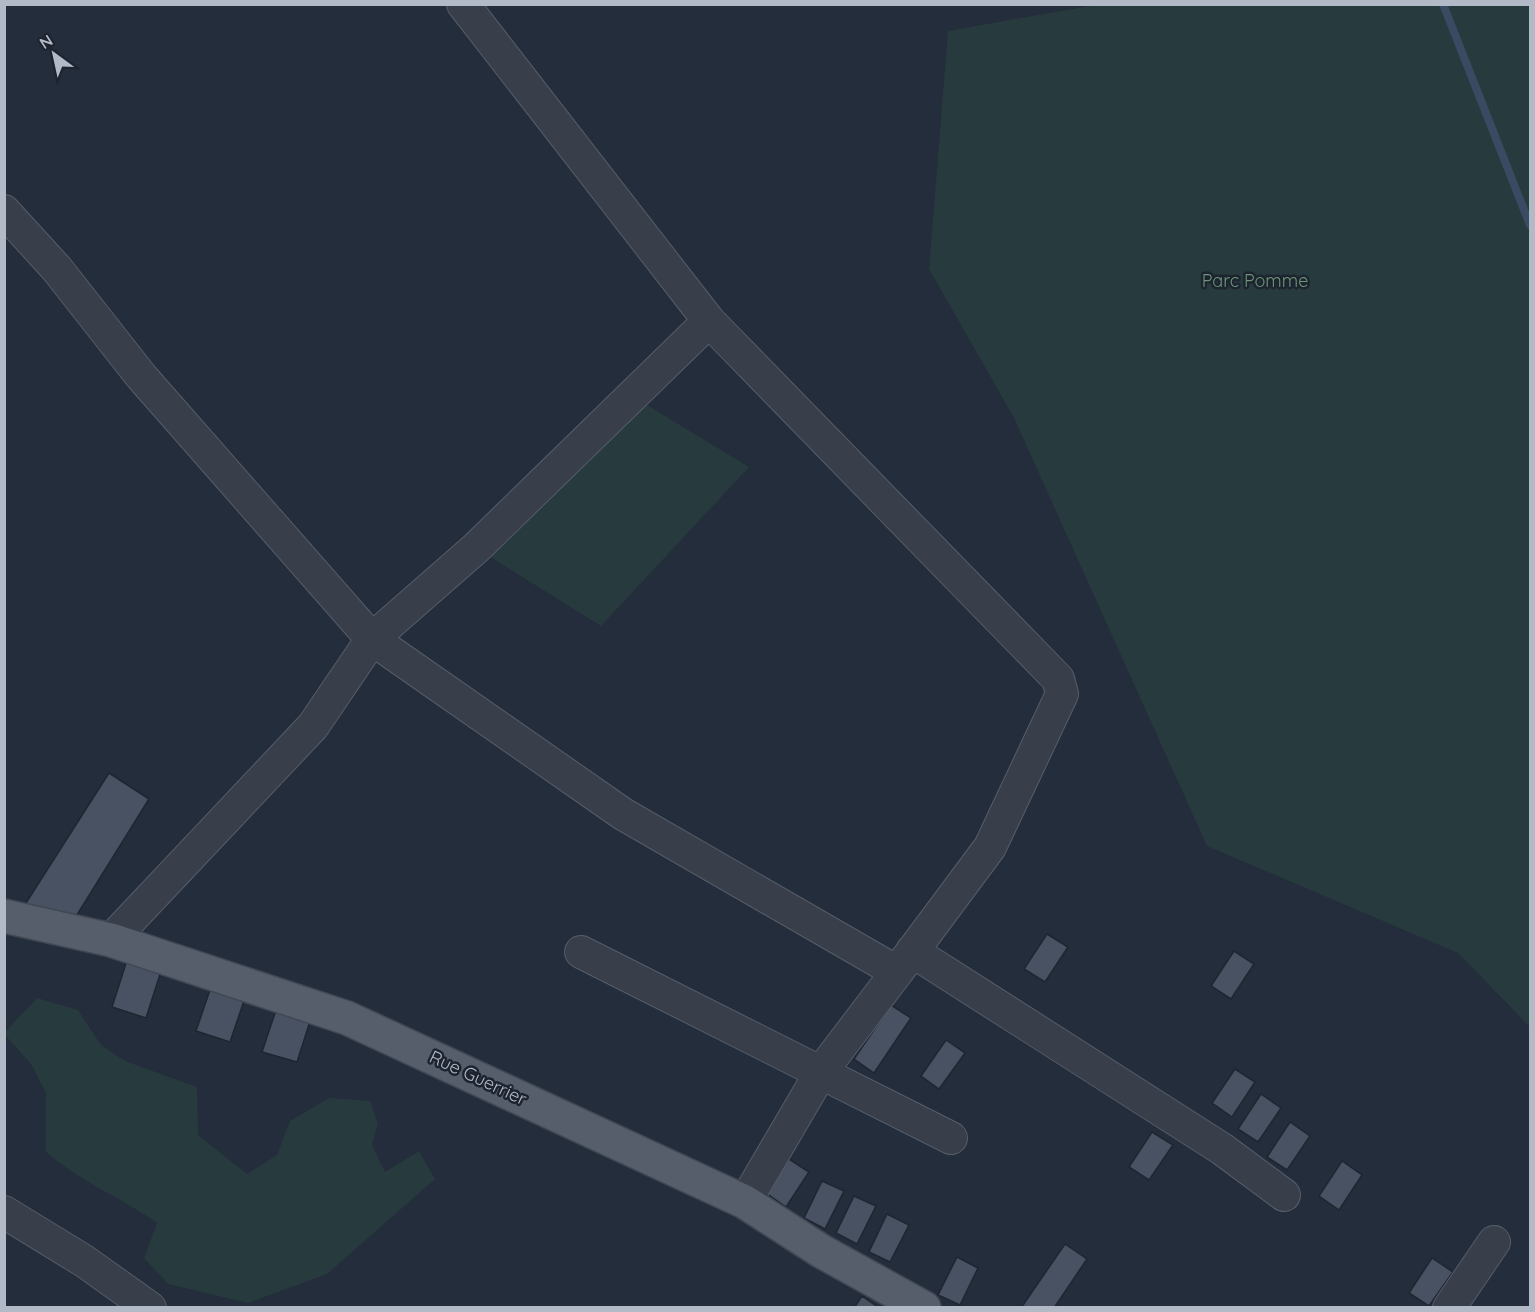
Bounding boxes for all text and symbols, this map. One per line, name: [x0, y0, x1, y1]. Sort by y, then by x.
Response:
north arrow: [24, 24, 84, 84]
text: N: [35, 30, 56, 53]
park label: Parc Pomme: [1202, 269, 1308, 292]
street label: Rue Guerrier: [426, 1045, 531, 1110]

